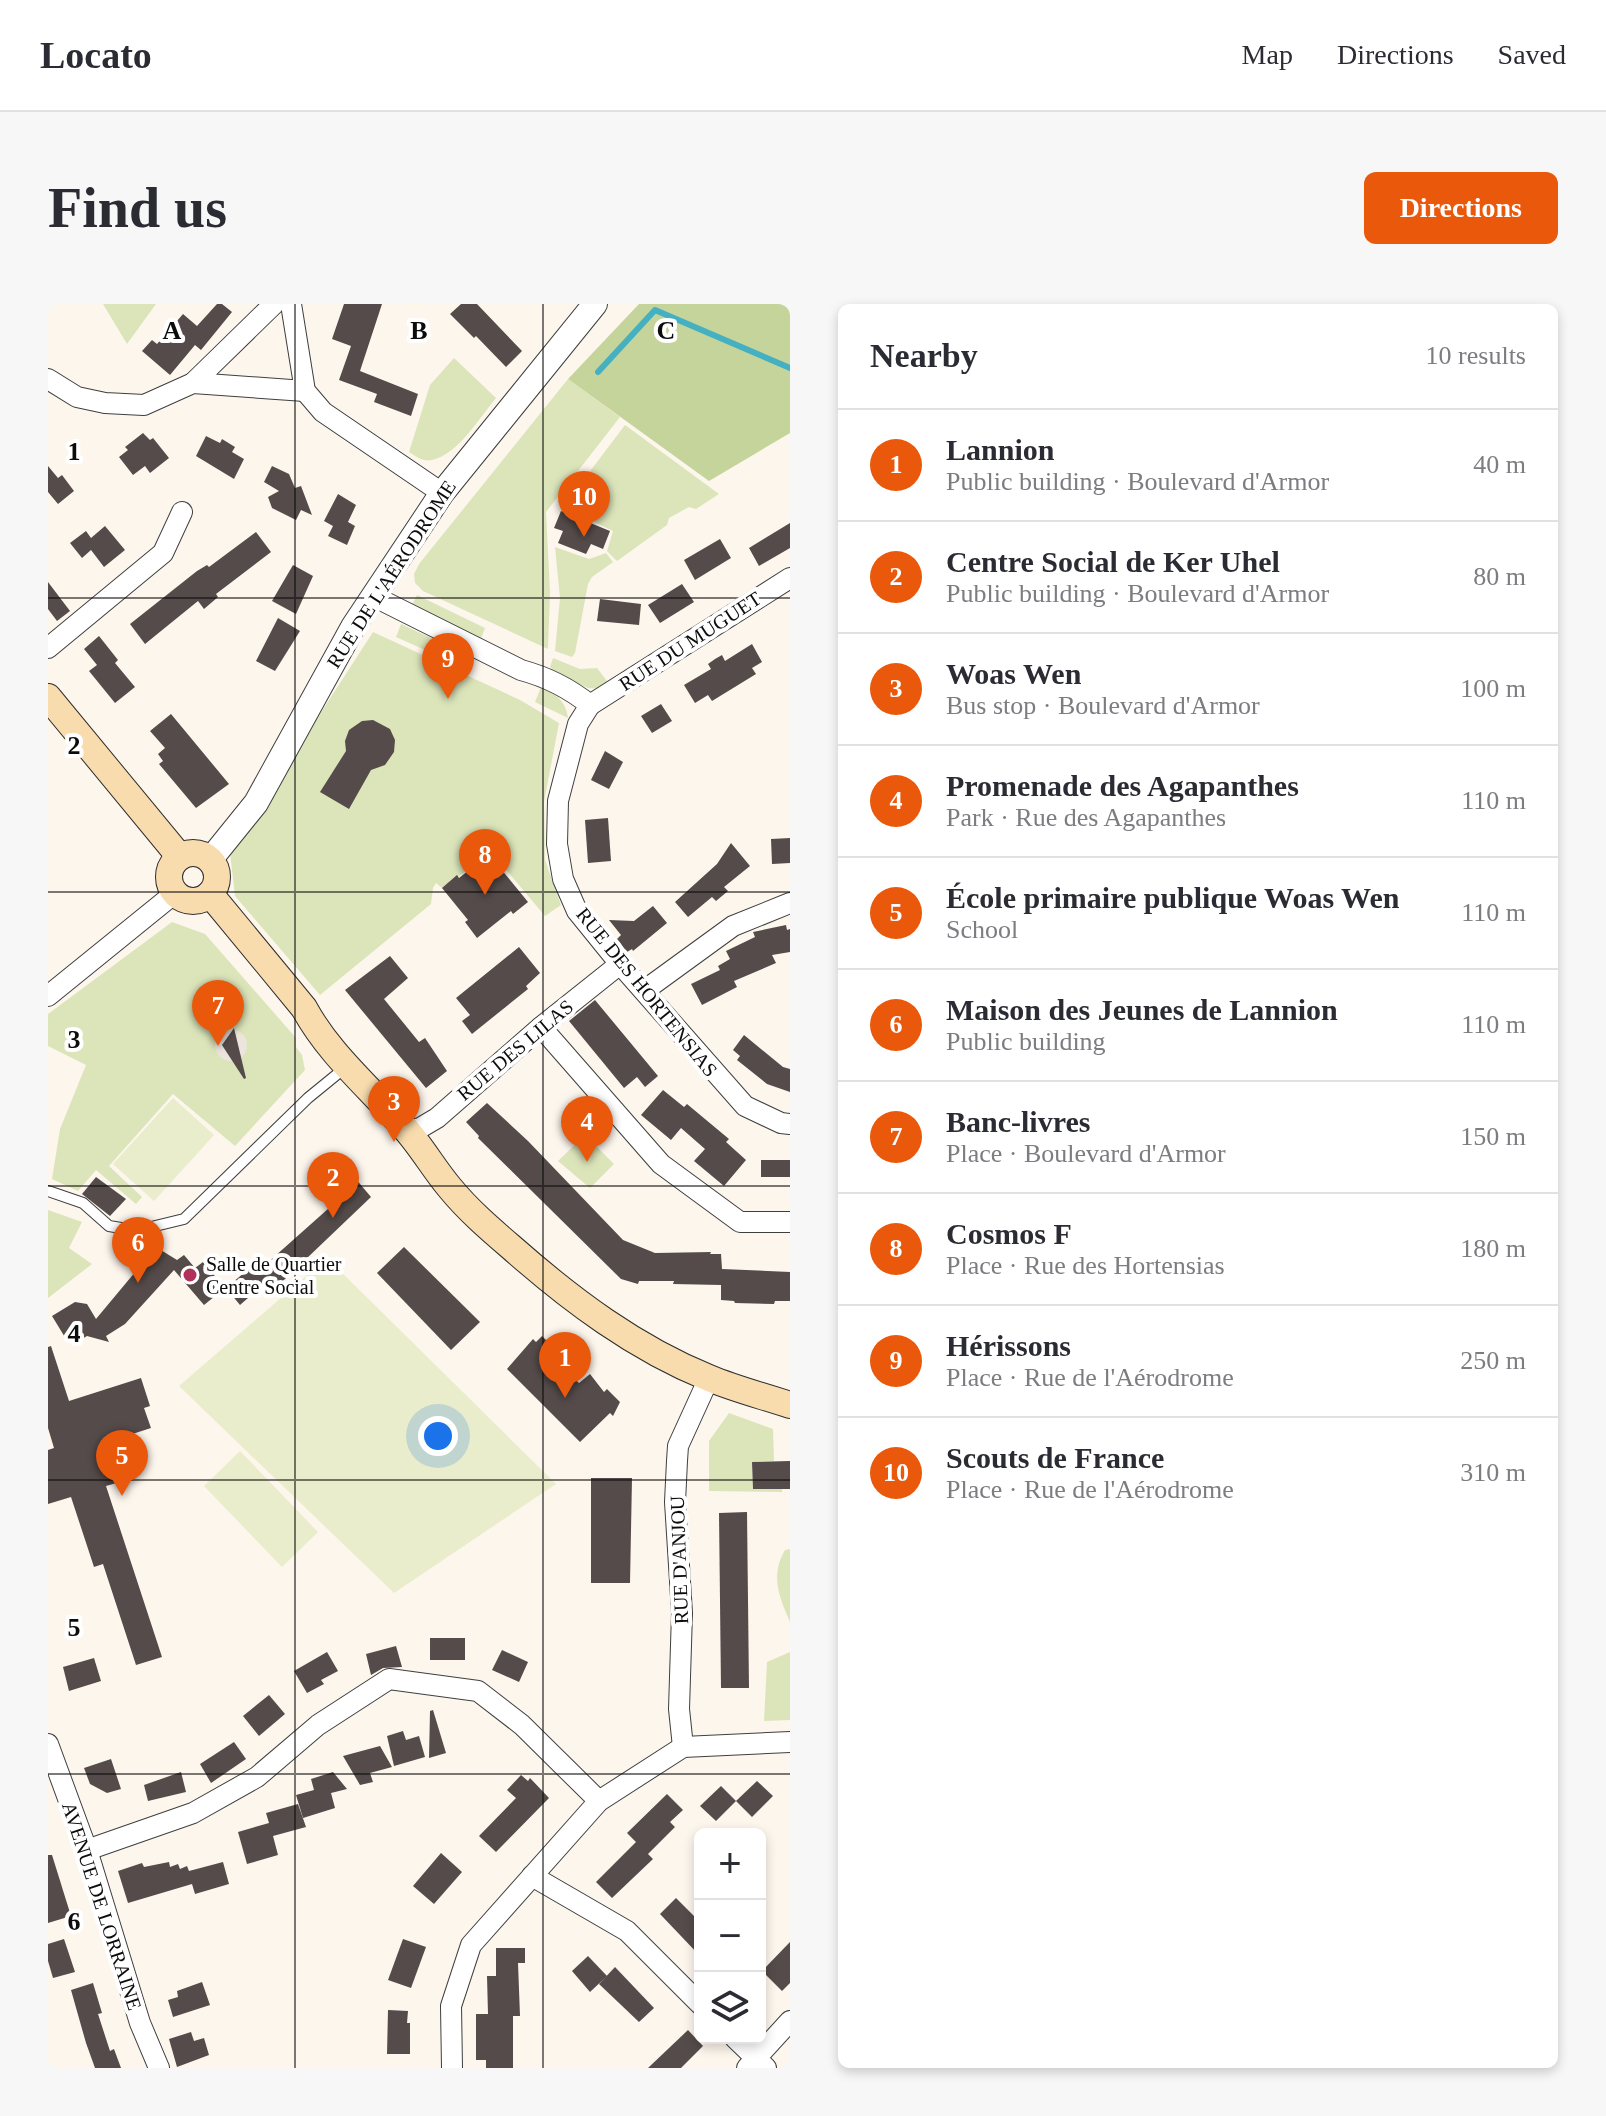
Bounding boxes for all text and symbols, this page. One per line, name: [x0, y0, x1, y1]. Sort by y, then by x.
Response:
text: Locato: [40, 34, 152, 76]
text: Map: [1242, 39, 1293, 70]
text: Directions: [1337, 39, 1454, 70]
text: Saved: [1498, 39, 1566, 70]
button: Directions: [1364, 172, 1558, 244]
text: Find us: [48, 177, 227, 239]
text: A: [163, 316, 182, 345]
text: B: [410, 316, 428, 345]
text: C: [657, 316, 675, 345]
text: Nearby: [870, 337, 978, 374]
text: 10 results: [1426, 341, 1526, 370]
text: Lannion: [946, 433, 1054, 466]
text: 1: [68, 437, 81, 466]
text: 1: [890, 450, 903, 479]
text: 40 m: [1473, 450, 1526, 479]
text: Public building · Boulevard d'Armor: [946, 467, 1329, 496]
pin: 10: [558, 471, 610, 537]
street label: RUE DE L'AÉRODROME: [322, 476, 460, 672]
text: Centre Social de Ker Uhel: [946, 545, 1280, 578]
text: 2: [890, 562, 903, 591]
text: 80 m: [1473, 562, 1526, 591]
text: Public building · Boulevard d'Armor: [946, 579, 1329, 608]
street label: RUE DU MUGUET: [615, 587, 765, 695]
pin: 9: [422, 633, 474, 699]
text: Woas Wen: [946, 657, 1081, 690]
text: 3: [890, 674, 903, 703]
text: 100 m: [1460, 674, 1526, 703]
text: Bus stop · Boulevard d'Armor: [946, 691, 1260, 720]
text: 2: [68, 731, 81, 760]
text: Promenade des Agapanthes: [946, 769, 1299, 802]
text: 4: [890, 786, 903, 815]
text: 110 m: [1461, 786, 1526, 815]
text: Park · Rue des Agapanthes: [946, 803, 1226, 832]
pin: 8: [459, 829, 511, 895]
text: École primaire publique Woas Wen: [946, 881, 1399, 914]
text: 5: [890, 898, 903, 927]
text: 110 m: [1461, 898, 1526, 927]
street label: RUE DES HORTENSIAS: [572, 903, 722, 1081]
text: School: [946, 915, 1018, 944]
pin: 7: [192, 980, 244, 1046]
text: Maison des Jeunes de Lannion: [946, 993, 1338, 1026]
street label: RUE DES LILAS: [453, 995, 577, 1105]
text: 6: [890, 1010, 903, 1039]
text: 110 m: [1461, 1010, 1526, 1039]
text: 3: [68, 1025, 81, 1054]
text: Public building: [946, 1027, 1106, 1056]
pin: 3: [368, 1076, 420, 1142]
pin: 4: [561, 1096, 613, 1162]
text: Banc-livres: [946, 1105, 1090, 1138]
text: 7: [890, 1122, 903, 1151]
text: 150 m: [1460, 1122, 1526, 1151]
text: Place · Boulevard d'Armor: [946, 1139, 1226, 1168]
pin: 2: [307, 1152, 359, 1218]
pin: 6: [112, 1217, 164, 1283]
text: Cosmos F: [946, 1217, 1072, 1250]
text: 8: [890, 1234, 903, 1263]
text: 180 m: [1460, 1234, 1526, 1263]
text: Place · Rue des Hortensias: [946, 1251, 1225, 1280]
place label: Salle de Quartier Centre Social: [206, 1253, 342, 1298]
marker: Salle de Quartier Centre Social: [181, 1266, 199, 1284]
text: 4: [68, 1319, 81, 1348]
text: Hérissons: [946, 1329, 1071, 1362]
pin: 1: [539, 1332, 591, 1398]
text: 9: [890, 1346, 903, 1375]
text: 250 m: [1460, 1346, 1526, 1375]
text: Place · Rue de l'Aérodrome: [946, 1363, 1234, 1392]
your location: [418, 1416, 458, 1456]
pin: 5: [96, 1430, 148, 1496]
text: Scouts de France: [946, 1441, 1164, 1474]
text: 10: [883, 1458, 909, 1487]
text: 310 m: [1460, 1458, 1526, 1487]
text: Place · Rue de l'Aérodrome: [946, 1475, 1234, 1504]
street label: RUE D'ANJOU: [666, 1495, 692, 1625]
text: 5: [68, 1613, 81, 1642]
street label: AVENUE DE LORRAINE: [58, 1799, 146, 2013]
map controls: [694, 1828, 766, 2044]
button: +: [694, 1828, 766, 1900]
button: −: [694, 1900, 766, 1972]
text: 6: [68, 1907, 81, 1936]
button: layers: [694, 1972, 766, 2044]

